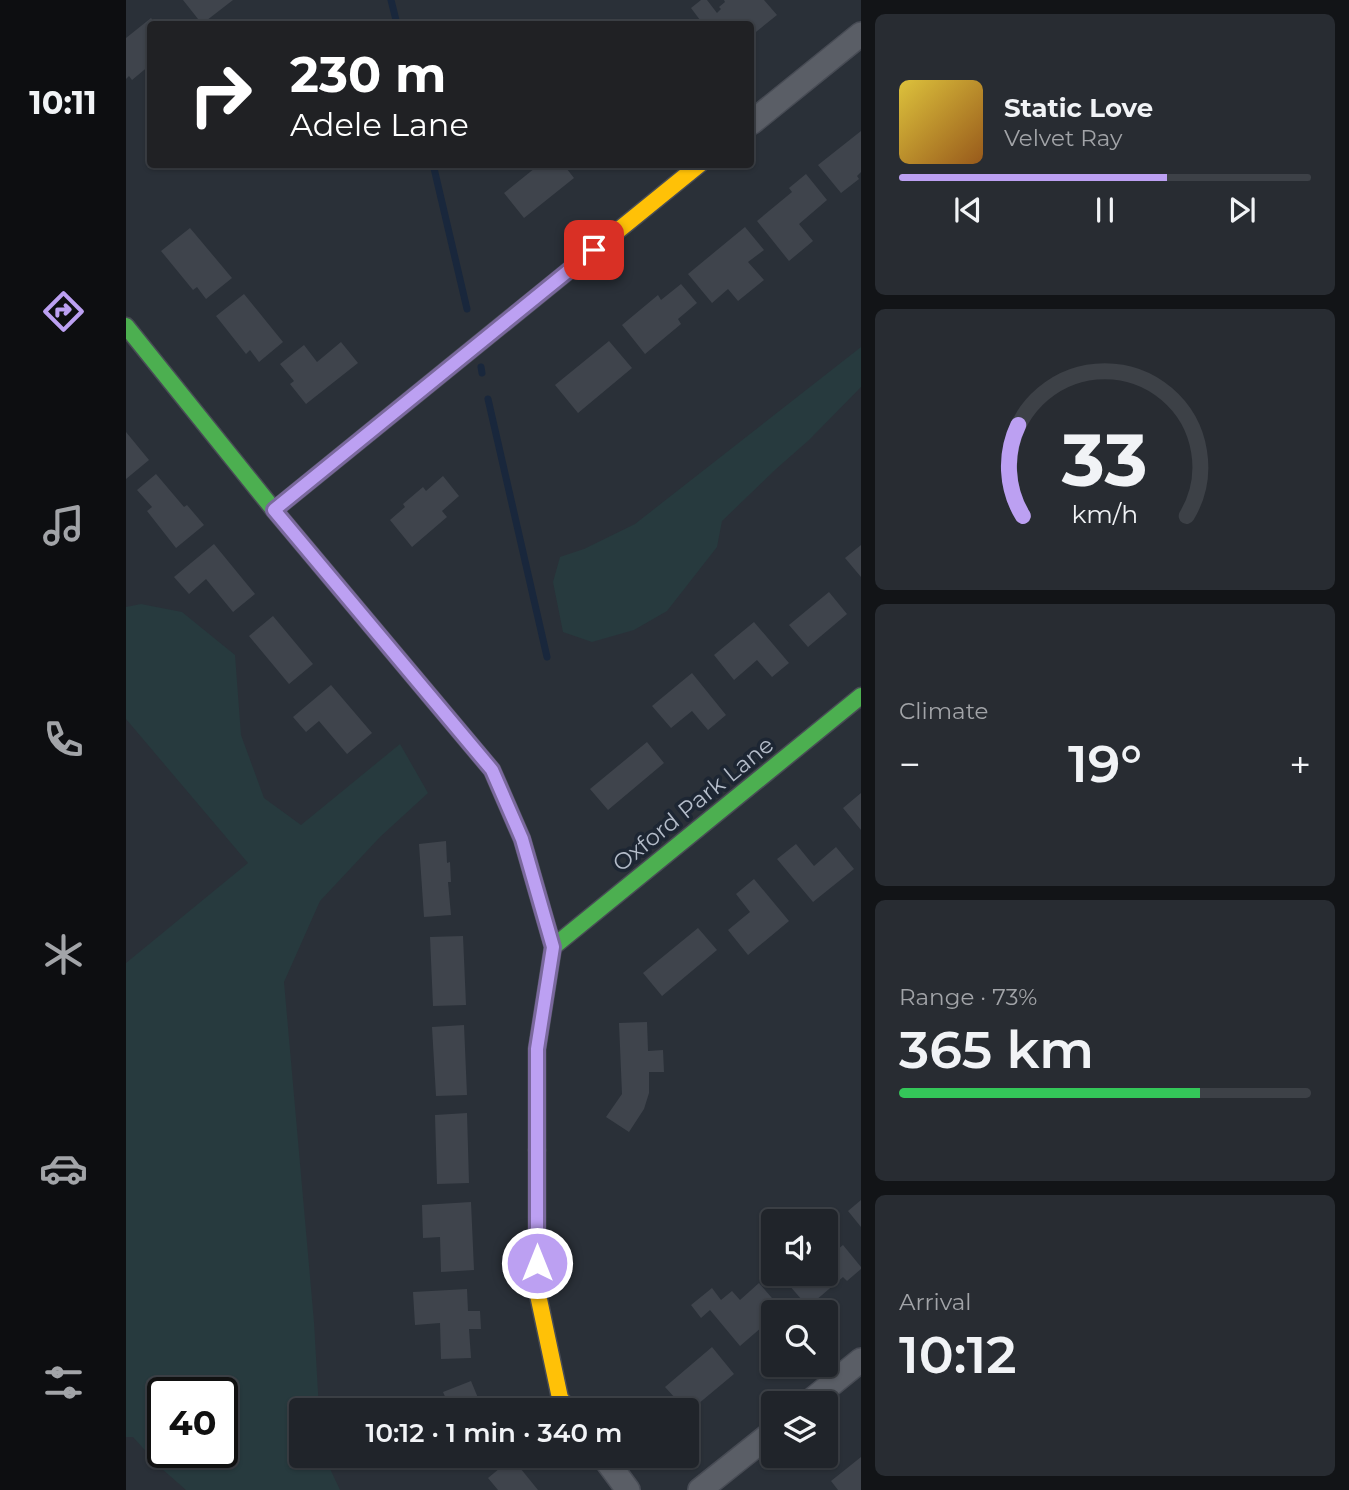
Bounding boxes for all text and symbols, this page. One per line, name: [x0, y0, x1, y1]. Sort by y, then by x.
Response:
text: 230 m: [290, 45, 446, 104]
icon: right: [175, 49, 266, 140]
text: 10:11: [29, 83, 97, 122]
text: Static Love: [1004, 92, 1153, 124]
text: Adele Lane: [290, 105, 469, 144]
text: Velvet Ray: [1004, 124, 1122, 152]
icon: previous: [949, 191, 987, 229]
icon: pause: [1086, 191, 1124, 229]
icon: next: [1223, 191, 1261, 229]
pin: [564, 220, 624, 280]
icon: arrive: [575, 231, 613, 269]
icon: directions: [39, 287, 88, 336]
text: 33: [1061, 416, 1148, 504]
text: km/h: [1072, 499, 1138, 529]
icon: music: [39, 501, 88, 550]
text: Climate: [899, 697, 988, 725]
icon: phone: [39, 715, 88, 764]
street label: Oxford Park Lane: [607, 731, 779, 877]
text: 19°: [1068, 732, 1142, 795]
text: −: [899, 741, 921, 788]
text: +: [1289, 741, 1311, 788]
icon: climate: [39, 930, 88, 979]
text: Range · 73%: [899, 983, 1037, 1011]
text: 365 km: [899, 1018, 1094, 1081]
icon: car: [39, 1144, 88, 1193]
map controls: [761, 1209, 838, 1468]
button: sound: [761, 1209, 838, 1286]
position arrow: [500, 1226, 574, 1300]
text: Arrival: [899, 1288, 972, 1316]
button: search: [761, 1300, 838, 1377]
text: 10:12: [899, 1323, 1017, 1386]
icon: filters: [39, 1358, 88, 1407]
speed limit sign: 40: [147, 1377, 238, 1468]
button: layers: [761, 1391, 838, 1468]
text: 10:12 · 1 min · 340 m: [366, 1417, 622, 1449]

